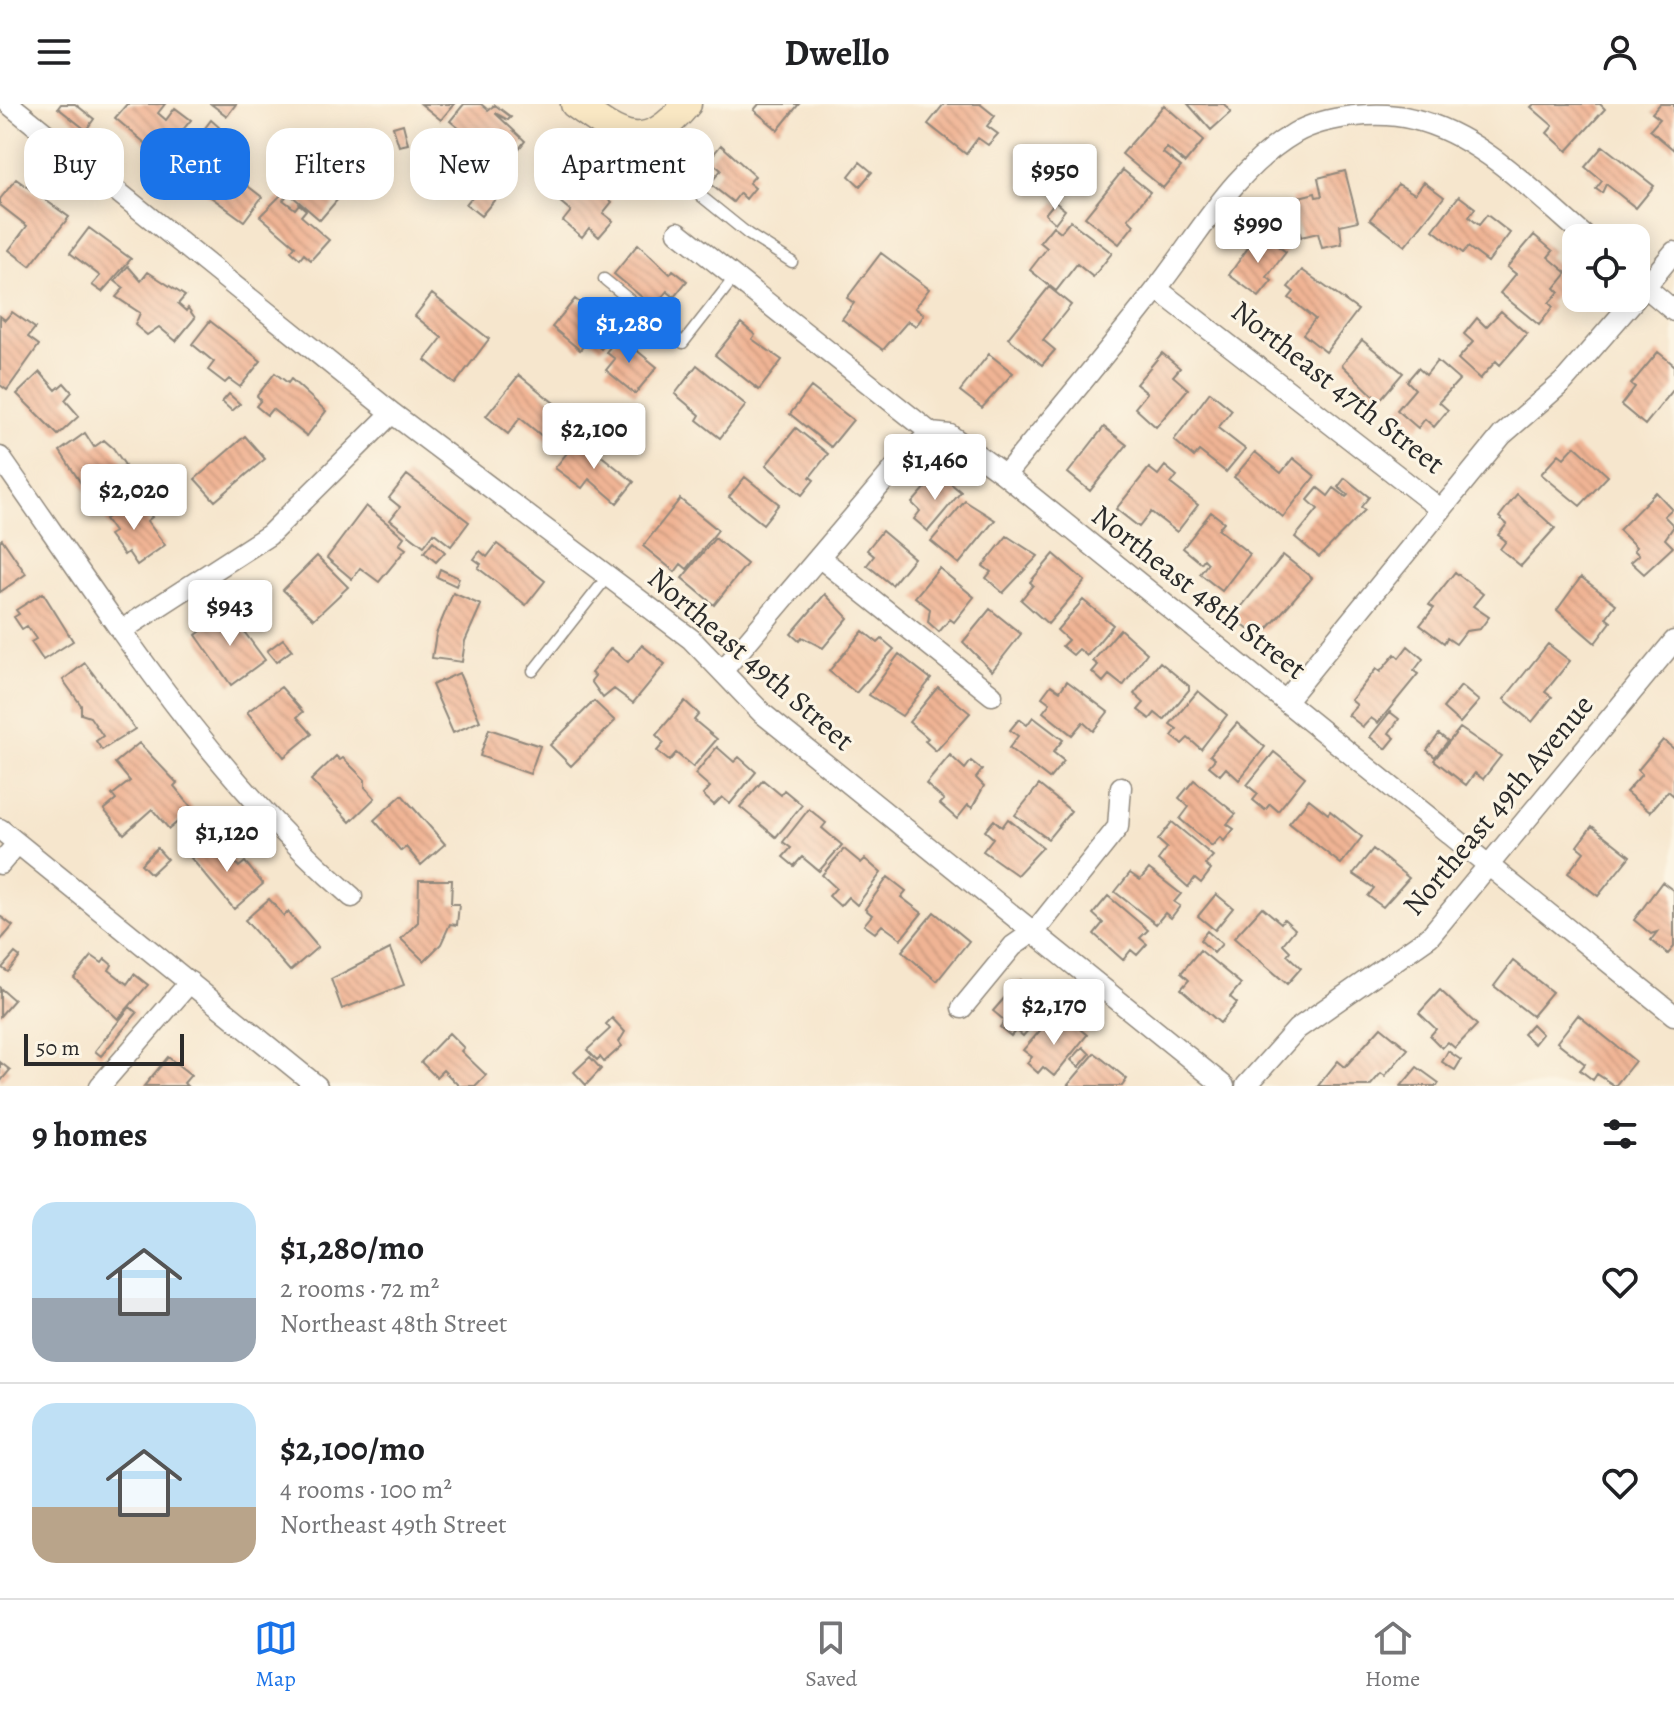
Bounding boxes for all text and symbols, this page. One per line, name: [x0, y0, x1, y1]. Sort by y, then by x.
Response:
text: Dwello: [784, 28, 890, 77]
icon: menu: [32, 30, 76, 74]
icon: person: [1598, 30, 1642, 74]
chip: Buy: [24, 128, 124, 200]
chip: Rent: [140, 128, 250, 200]
chip: Filters: [266, 128, 394, 200]
chip: New: [410, 128, 518, 200]
chip: Apartment: [534, 128, 714, 200]
pin: $950: [1008, 144, 1102, 212]
text: $950: [1031, 152, 1079, 187]
pin: $990: [1211, 197, 1305, 265]
text: $990: [1233, 205, 1283, 240]
map controls: [1562, 224, 1650, 312]
button: locate: [1562, 224, 1650, 312]
street label: Northeast 47th Street: [1223, 291, 1453, 483]
pin: $1,280: [564, 297, 694, 365]
text: $1,280: [596, 305, 662, 340]
pin: $2,100: [529, 403, 659, 471]
text: $2,100: [560, 411, 628, 446]
pin: $1,460: [870, 434, 1000, 502]
text: $1,460: [902, 442, 968, 477]
pin: $2,020: [69, 464, 199, 532]
text: $2,020: [99, 472, 169, 507]
street label: Northeast 48th Street: [1083, 495, 1315, 689]
street label: Northeast 49th Street: [639, 558, 863, 760]
pin: $943: [183, 580, 277, 648]
text: $943: [206, 588, 254, 623]
street label: Northeast 49th Avenue: [1394, 686, 1602, 924]
pin: $1,120: [162, 806, 292, 874]
text: $1,120: [195, 814, 259, 849]
pin: $2,170: [989, 979, 1119, 1047]
text: $2,170: [1021, 987, 1087, 1022]
scale bar: [24, 1030, 184, 1066]
text: 50 m: [36, 1033, 80, 1063]
text: 9 homes: [32, 1111, 148, 1158]
icon: filters: [1598, 1112, 1642, 1156]
text: $1,280/mo: [280, 1224, 424, 1271]
icon: home: [96, 1234, 192, 1330]
icon: heart: [1598, 1260, 1642, 1304]
text: 2 rooms · 72 m²: [280, 1271, 439, 1306]
text: Northeast 48th Street: [280, 1306, 507, 1341]
text: $2,100/mo: [280, 1425, 425, 1472]
icon: home: [96, 1435, 192, 1531]
icon: heart: [1598, 1461, 1642, 1505]
text: 4 rooms · 100 m²: [280, 1472, 452, 1507]
text: Northeast 49th Street: [280, 1507, 507, 1542]
tab: Map: [254, 1616, 298, 1694]
tab: Saved: [805, 1616, 857, 1694]
tab: Home: [1365, 1616, 1420, 1694]

